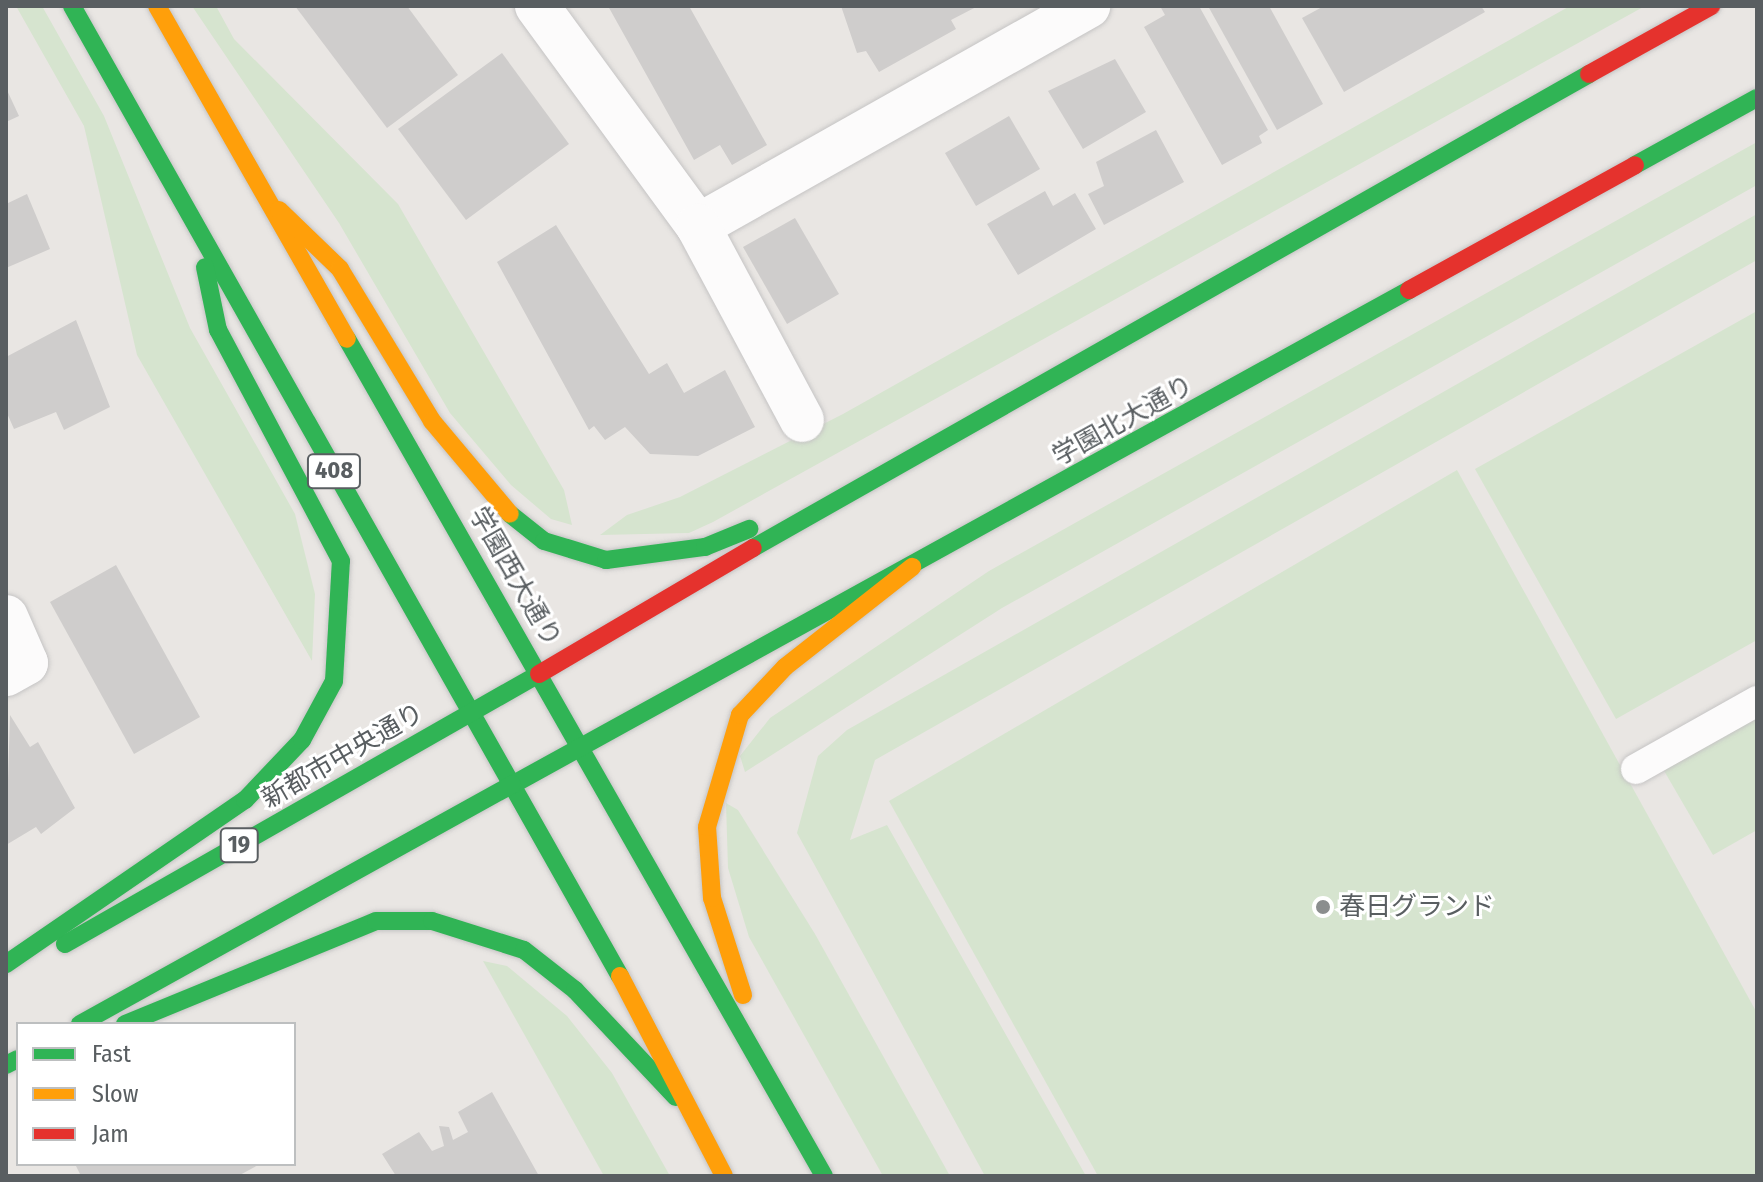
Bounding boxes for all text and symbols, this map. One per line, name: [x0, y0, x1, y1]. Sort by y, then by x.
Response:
street label: 学園北大通り: [1047, 370, 1199, 472]
road number: 408: [306, 451, 362, 491]
street label: 学園西大通り: [462, 502, 568, 652]
street label: 新都市中央通り: [256, 697, 430, 815]
road number: 19: [219, 825, 259, 865]
place label: 春日グランド: [1339, 891, 1495, 923]
marker: 春日グランド: [1314, 898, 1332, 916]
legend: [16, 1022, 296, 1166]
text: Fast: [92, 1040, 131, 1068]
text: Slow: [92, 1080, 138, 1108]
text: Jam: [92, 1120, 129, 1148]

